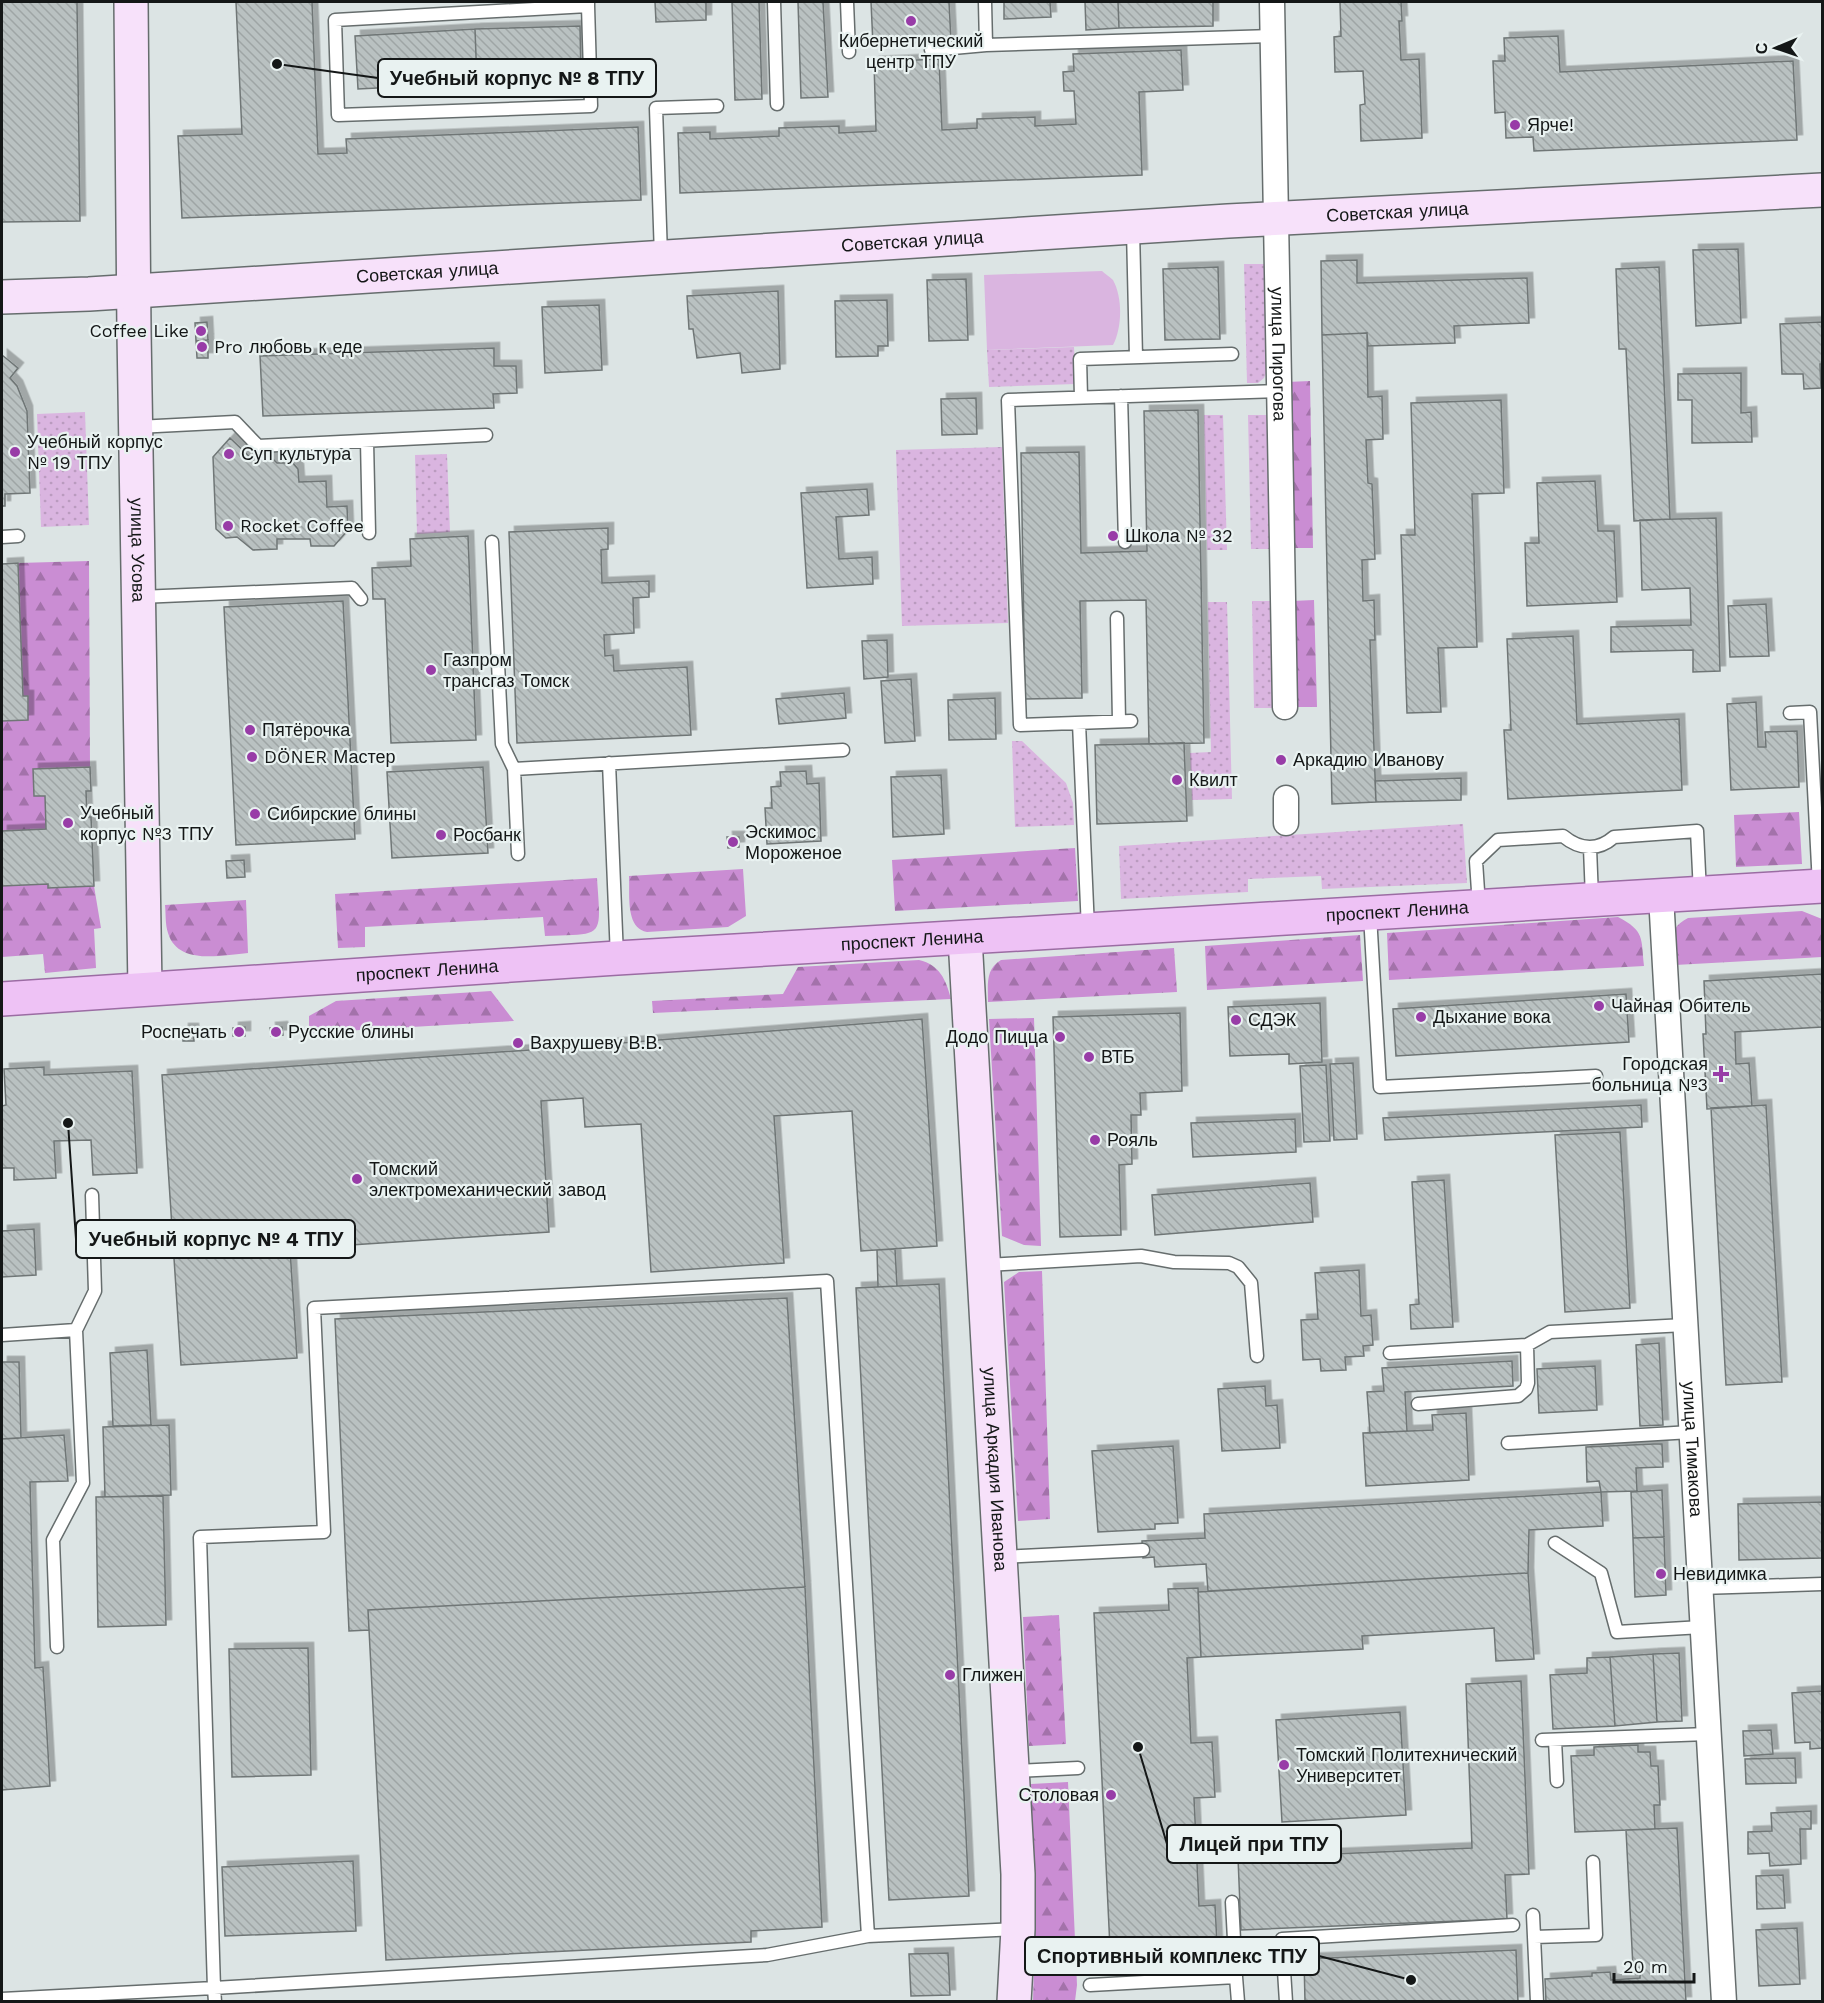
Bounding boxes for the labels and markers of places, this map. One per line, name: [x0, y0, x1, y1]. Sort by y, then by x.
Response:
marker: Кибернетический центр ТПУ: [904, 14, 918, 28]
place label: Кибернетический центр ТПУ: [839, 30, 983, 72]
callout: Учебный корпус № 8 ТПУ: [378, 59, 656, 97]
place label: Ярче!: [1527, 114, 1574, 135]
marker: Ярче!: [1508, 118, 1522, 132]
place label: Coffee Like: [89, 320, 189, 341]
marker: Coffee Like: [194, 324, 208, 338]
place label: Pro любовь к еде: [214, 336, 363, 357]
marker: Pro любовь к еде: [195, 340, 209, 354]
place label: Учебный корпус № 19 ТПУ: [27, 431, 163, 473]
place label: Суп культура: [241, 443, 352, 464]
marker: Учебный корпус № 19 ТПУ: [8, 445, 22, 459]
marker: Суп культура: [222, 447, 236, 461]
place label: Rocket Coffee: [240, 515, 364, 536]
marker: Rocket Coffee: [221, 519, 235, 533]
place label: Школа № 32: [1125, 525, 1233, 546]
marker: Школа № 32: [1106, 529, 1120, 543]
place label: Газпром трансгаз Томск: [443, 649, 570, 691]
marker: Газпром трансгаз Томск: [424, 663, 438, 677]
place label: Пятёрочка: [262, 719, 351, 740]
marker: Пятёрочка: [243, 723, 257, 737]
place label: DÖNER Мастер: [264, 746, 396, 767]
place label: Аркадию Иванову: [1293, 749, 1444, 770]
marker: DÖNER Мастер: [245, 750, 259, 764]
marker: Аркадию Иванову: [1274, 753, 1288, 767]
place label: Квилт: [1189, 769, 1238, 790]
marker: Квилт: [1170, 773, 1184, 787]
place label: Учебный корпус №3 ТПУ: [80, 802, 214, 844]
place label: Сибирские блины: [267, 803, 416, 824]
marker: Сибирские блины: [248, 807, 262, 821]
marker: Учебный корпус №3 ТПУ: [61, 816, 75, 830]
place label: Эскимос Мороженое: [745, 821, 842, 863]
place label: Росбанк: [453, 824, 521, 845]
marker: Росбанк: [434, 828, 448, 842]
marker: Эскимос Мороженое: [726, 835, 740, 849]
place label: Чайная Обитель: [1611, 995, 1751, 1016]
marker: Чайная Обитель: [1592, 999, 1606, 1013]
place label: Дыхание вока: [1433, 1006, 1552, 1027]
place label: СДЭК: [1248, 1009, 1297, 1030]
marker: Дыхание вока: [1414, 1010, 1428, 1024]
marker: СДЭК: [1229, 1013, 1243, 1027]
place label: Роспечать: [141, 1021, 227, 1042]
place label: Русские блины: [288, 1021, 414, 1042]
marker: Роспечать: [232, 1025, 246, 1039]
marker: Русские блины: [269, 1025, 283, 1039]
place label: Додо Пицца: [946, 1026, 1049, 1047]
marker: Додо Пицца: [1053, 1030, 1067, 1044]
place label: Вахрушеву В.В.: [530, 1032, 662, 1053]
marker: Вахрушеву В.В.: [511, 1036, 525, 1050]
place label: ВТБ: [1101, 1046, 1135, 1067]
marker: ВТБ: [1082, 1050, 1096, 1064]
place label: Городская больница №3: [1592, 1053, 1708, 1095]
marker: Городская больница №3: [1712, 1065, 1730, 1083]
place label: Рояль: [1107, 1129, 1158, 1150]
marker: Рояль: [1088, 1133, 1102, 1147]
place label: Томский электромеханический завод: [369, 1158, 606, 1200]
marker: Томский электромеханический завод: [350, 1172, 364, 1186]
callout: Учебный корпус № 4 ТПУ: [76, 1220, 355, 1258]
place label: Невидимка: [1673, 1563, 1768, 1584]
marker: Невидимка: [1654, 1567, 1668, 1581]
place label: Глижен: [962, 1664, 1023, 1685]
marker: Глижен: [943, 1668, 957, 1682]
place label: Томский Политехнический Университет: [1296, 1744, 1517, 1786]
marker: Томский Политехнический Университет: [1277, 1758, 1291, 1772]
place label: Столовая: [1019, 1784, 1099, 1805]
marker: Столовая: [1104, 1788, 1118, 1802]
callout: Лицей при ТПУ: [1167, 1825, 1341, 1863]
callout: Спортивный комплекс ТПУ: [1025, 1937, 1319, 1975]

